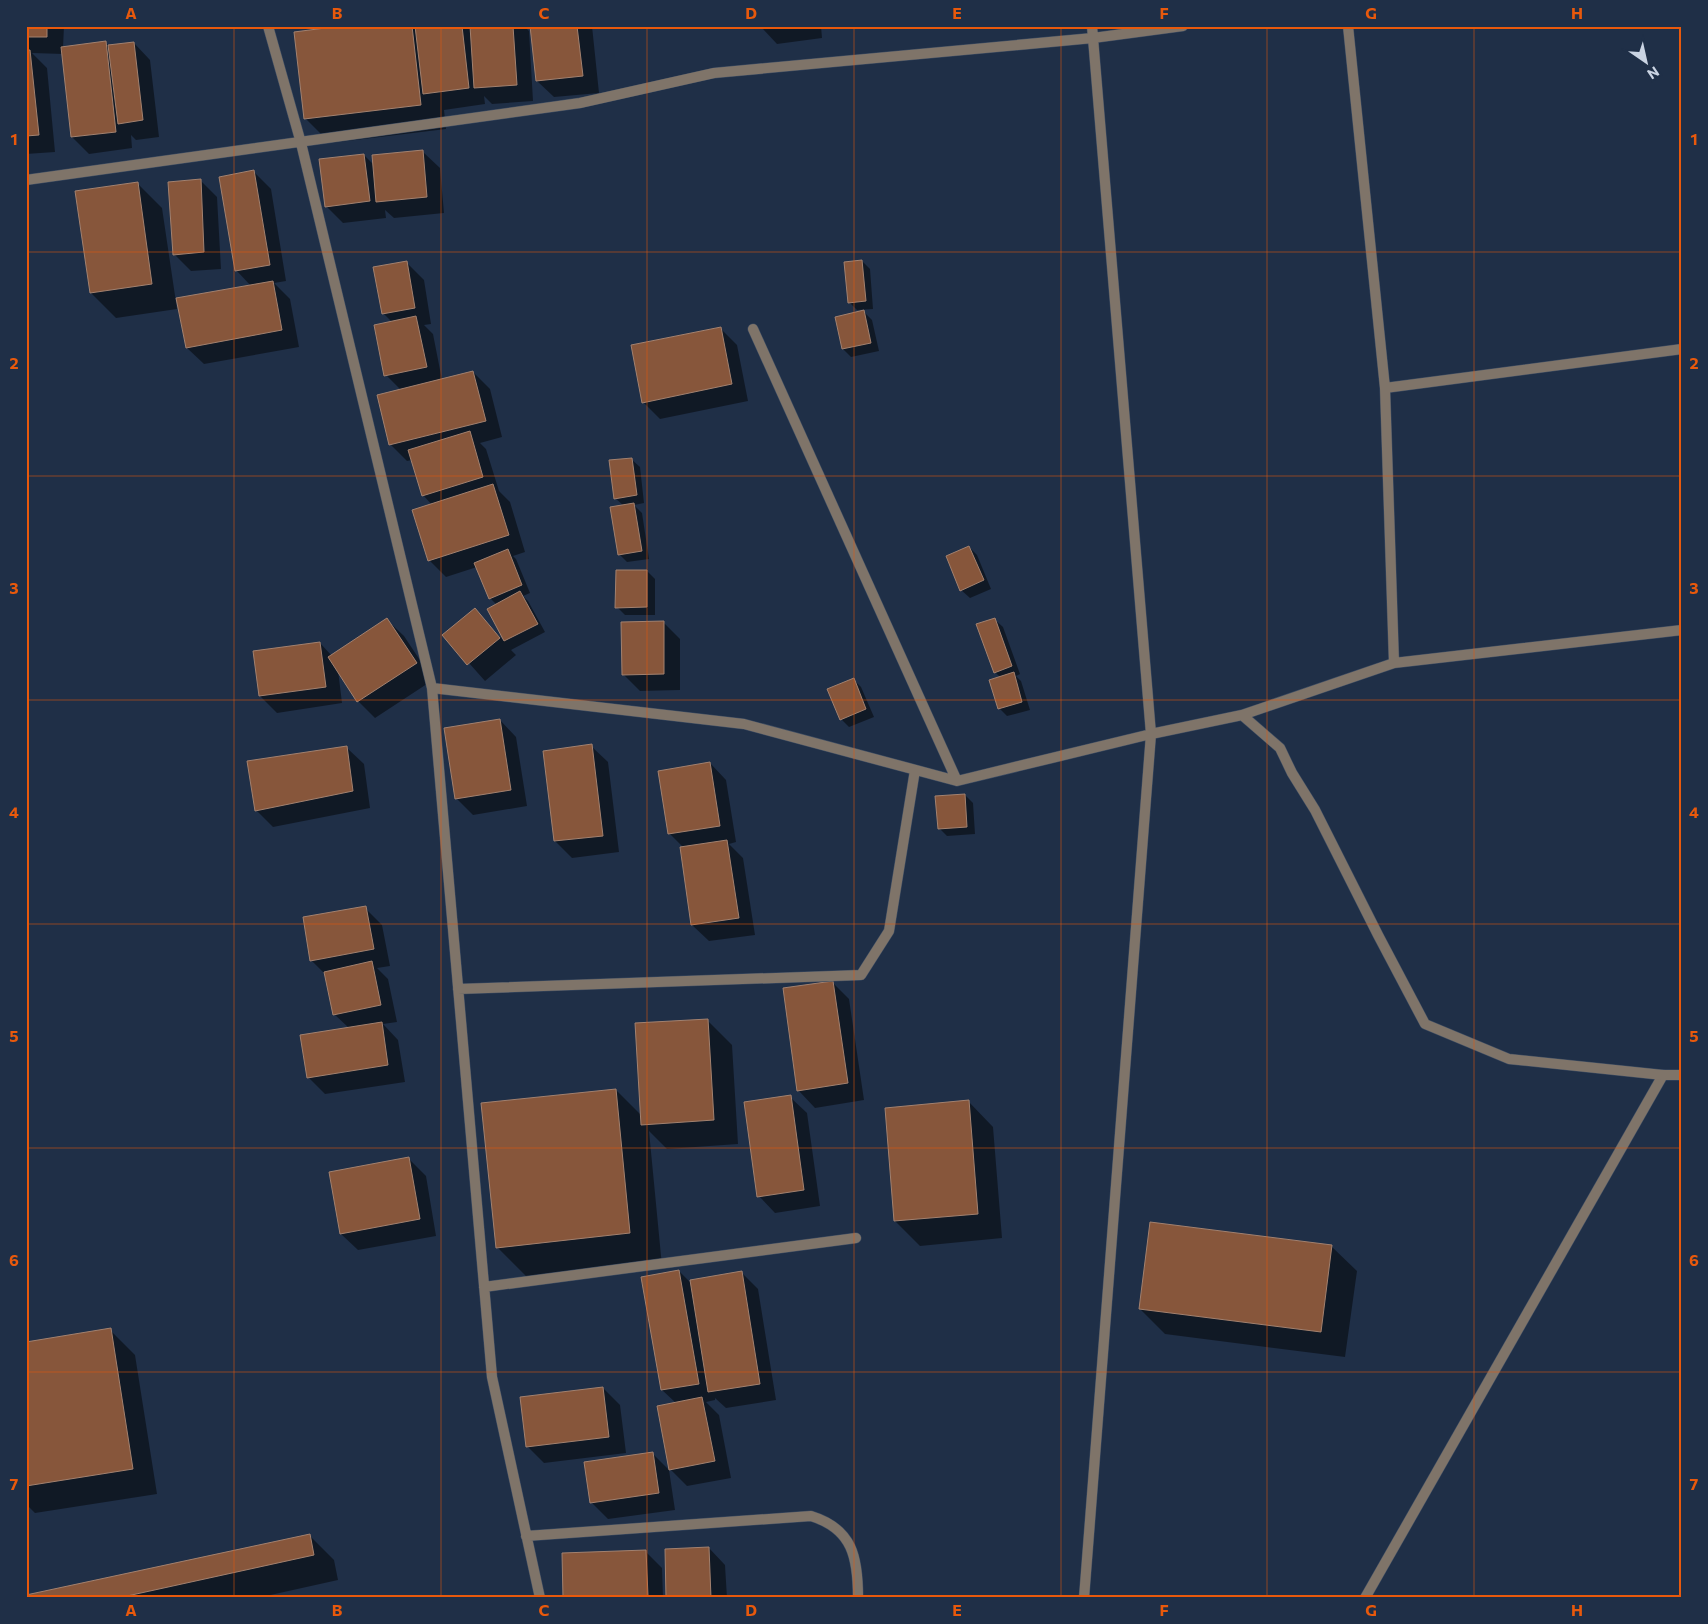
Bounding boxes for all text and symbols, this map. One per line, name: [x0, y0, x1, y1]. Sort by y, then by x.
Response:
text: A: [125, 3, 137, 22]
text: B: [332, 3, 343, 22]
text: C: [539, 3, 550, 22]
text: D: [745, 3, 757, 22]
text: E: [952, 3, 962, 22]
text: F: [1159, 3, 1169, 22]
text: G: [1365, 3, 1377, 22]
text: H: [1571, 3, 1583, 22]
north arrow: [1620, 38, 1670, 88]
text: N: [1644, 63, 1663, 83]
text: 1: [10, 129, 18, 148]
text: 1: [1690, 129, 1698, 148]
text: 2: [9, 353, 19, 372]
text: 2: [1689, 353, 1699, 372]
text: 3: [9, 578, 19, 597]
text: 3: [1689, 578, 1699, 597]
text: 4: [9, 802, 19, 821]
text: 4: [1689, 802, 1699, 821]
text: 5: [9, 1026, 19, 1045]
text: 5: [1689, 1026, 1699, 1045]
text: 6: [9, 1250, 19, 1269]
text: 6: [1689, 1250, 1699, 1269]
text: 7: [10, 1474, 19, 1493]
text: 7: [1690, 1474, 1699, 1493]
text: A: [125, 1600, 137, 1619]
text: B: [332, 1600, 343, 1619]
text: C: [539, 1600, 550, 1619]
text: D: [745, 1600, 757, 1619]
text: E: [952, 1600, 962, 1619]
text: F: [1159, 1600, 1169, 1619]
text: G: [1365, 1600, 1377, 1619]
text: H: [1571, 1600, 1583, 1619]

